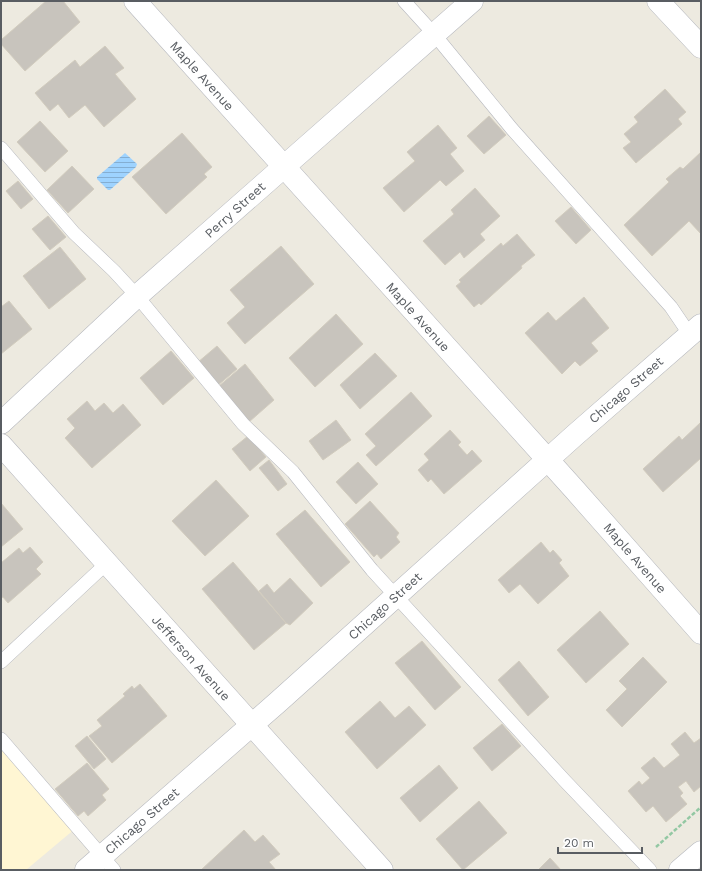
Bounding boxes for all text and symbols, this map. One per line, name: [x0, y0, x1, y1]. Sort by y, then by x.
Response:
street label: Maple Avenue: [167, 38, 237, 114]
street label: Perry Street: [202, 179, 269, 241]
street label: Maple Avenue: [383, 279, 453, 355]
street label: Chicago Street: [586, 353, 667, 426]
street label: Maple Avenue: [601, 520, 669, 596]
street label: Chicago Street: [345, 569, 425, 643]
street label: Jefferson Avenue: [149, 612, 233, 704]
street label: Chicago Street: [102, 784, 183, 857]
scale bar: [558, 829, 642, 855]
text: 20 m: [564, 836, 594, 850]

